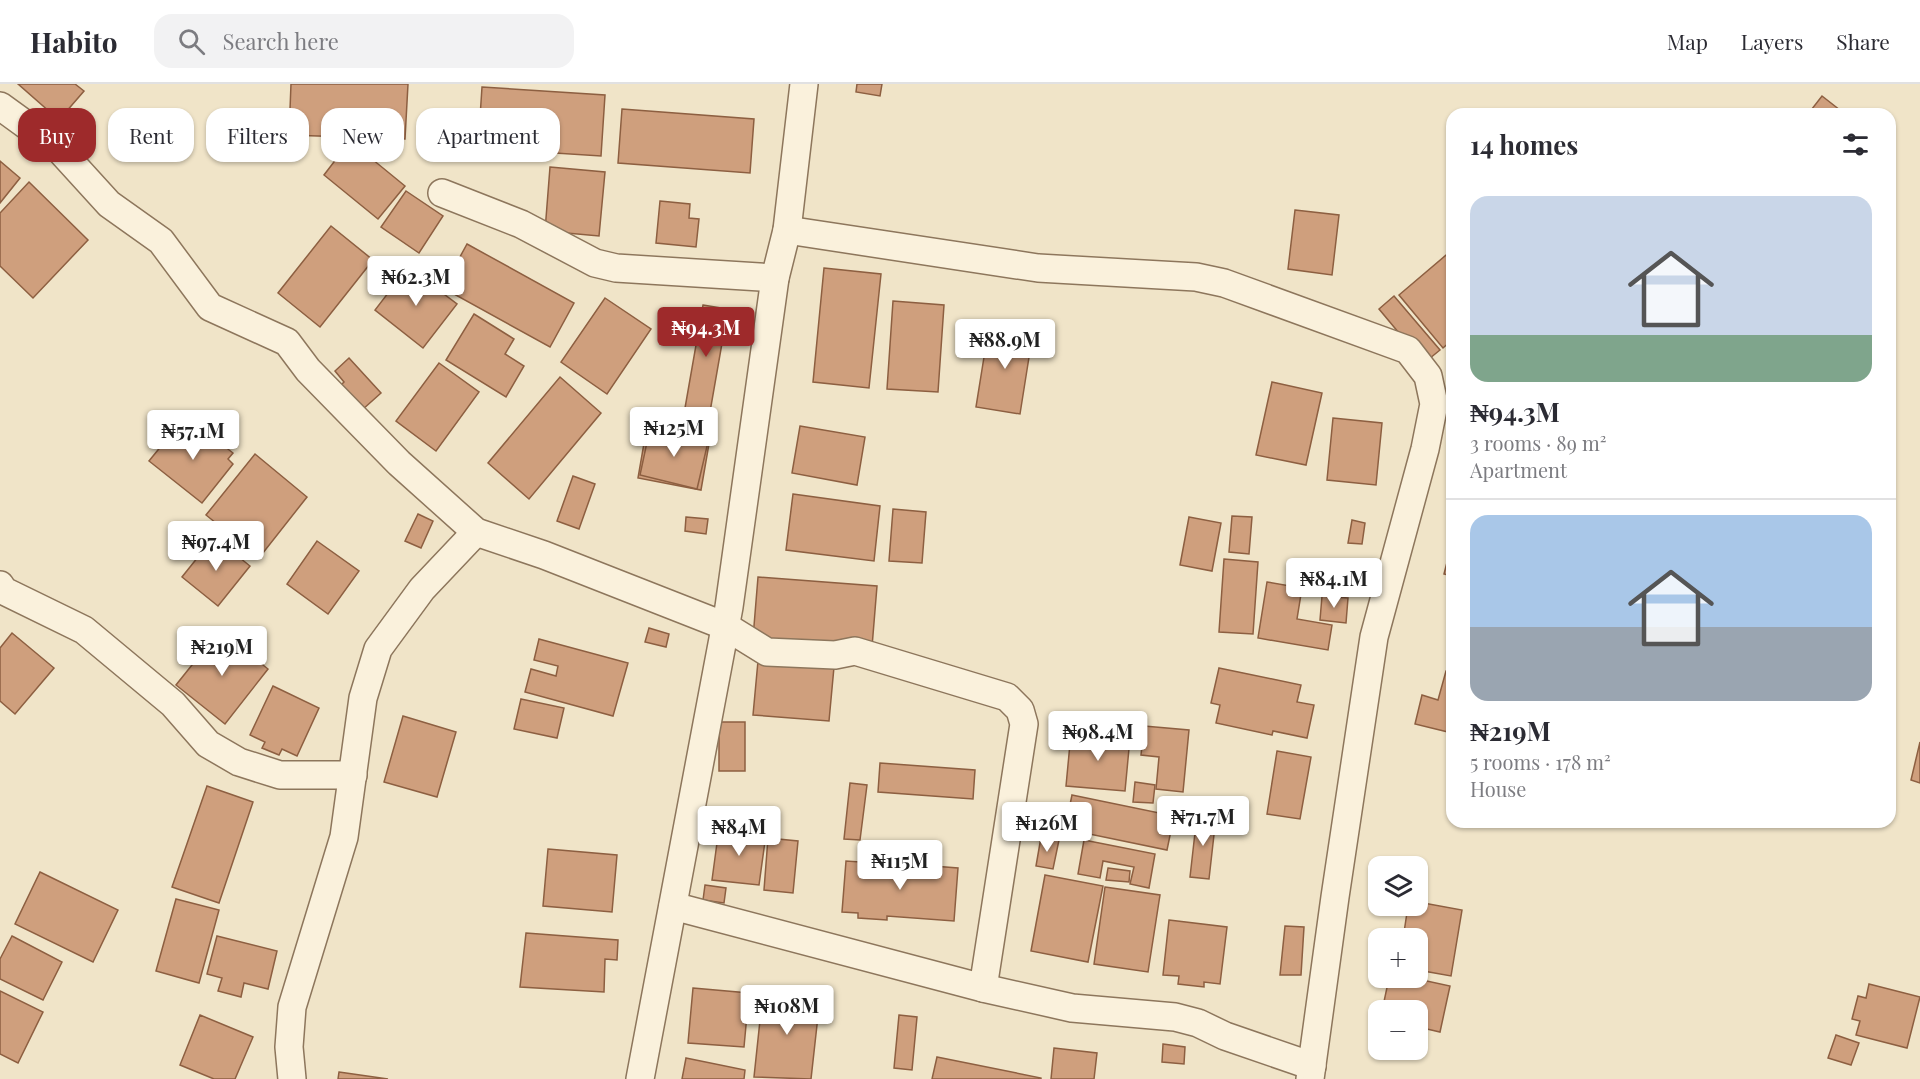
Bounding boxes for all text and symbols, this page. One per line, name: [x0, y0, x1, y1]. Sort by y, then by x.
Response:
search box: [154, 14, 574, 68]
text: Habito: [30, 23, 118, 60]
icon: search: [175, 25, 208, 58]
text: Search here: [223, 26, 339, 56]
text: Map: [1667, 27, 1708, 55]
text: Layers: [1741, 27, 1803, 55]
text: Share: [1836, 27, 1890, 55]
chip: Buy: [18, 108, 96, 162]
chip: Rent: [108, 108, 194, 162]
chip: Filters: [206, 108, 309, 162]
chip: New: [321, 108, 404, 162]
chip: Apartment: [416, 108, 560, 162]
text: 14 homes: [1470, 127, 1578, 162]
icon: filters: [1839, 128, 1872, 161]
icon: home: [1617, 235, 1725, 343]
pin: ₦62.3M: [367, 256, 465, 307]
text: ₦62.3M: [381, 262, 451, 289]
pin: ₦94.3M: [657, 307, 755, 358]
text: ₦94.3M: [671, 313, 741, 340]
pin: ₦88.9M: [956, 319, 1054, 370]
text: ₦88.9M: [969, 325, 1041, 352]
text: ₦94.3M: [1470, 394, 1560, 429]
pin: ₦125M: [632, 407, 716, 458]
pin: ₦57.1M: [144, 410, 242, 461]
text: ₦125M: [644, 413, 704, 440]
text: ₦57.1M: [161, 416, 225, 443]
text: 3 rooms · 89 m²: [1470, 429, 1606, 456]
text: Apartment: [1470, 456, 1567, 483]
pin: ₦97.4M: [167, 521, 265, 572]
text: ₦97.4M: [182, 527, 250, 554]
icon: home: [1617, 554, 1725, 662]
pin: ₦84.1M: [1285, 558, 1383, 609]
text: ₦84.1M: [1300, 564, 1368, 591]
pin: ₦219M: [180, 626, 264, 677]
text: ₦219M: [191, 632, 253, 659]
pin: ₦98.4M: [1049, 711, 1147, 762]
text: ₦219M: [1470, 713, 1551, 748]
text: ₦98.4M: [1062, 717, 1134, 744]
text: 5 rooms · 178 m²: [1470, 748, 1611, 775]
text: House: [1470, 775, 1526, 802]
pin: ₦71.7M: [1154, 796, 1252, 847]
pin: ₦126M: [1005, 802, 1089, 853]
text: ₦71.7M: [1171, 802, 1235, 829]
pin: ₦84M: [703, 806, 775, 857]
text: ₦126M: [1016, 808, 1078, 835]
text: ₦84M: [712, 812, 766, 839]
pin: ₦115M: [858, 840, 942, 891]
text: ₦115M: [871, 846, 929, 873]
map controls: [1368, 856, 1428, 1060]
button: layers: [1368, 856, 1428, 916]
button: +: [1368, 928, 1428, 988]
pin: ₦108M: [745, 985, 829, 1036]
text: ₦108M: [755, 991, 819, 1018]
button: −: [1368, 1000, 1428, 1060]

